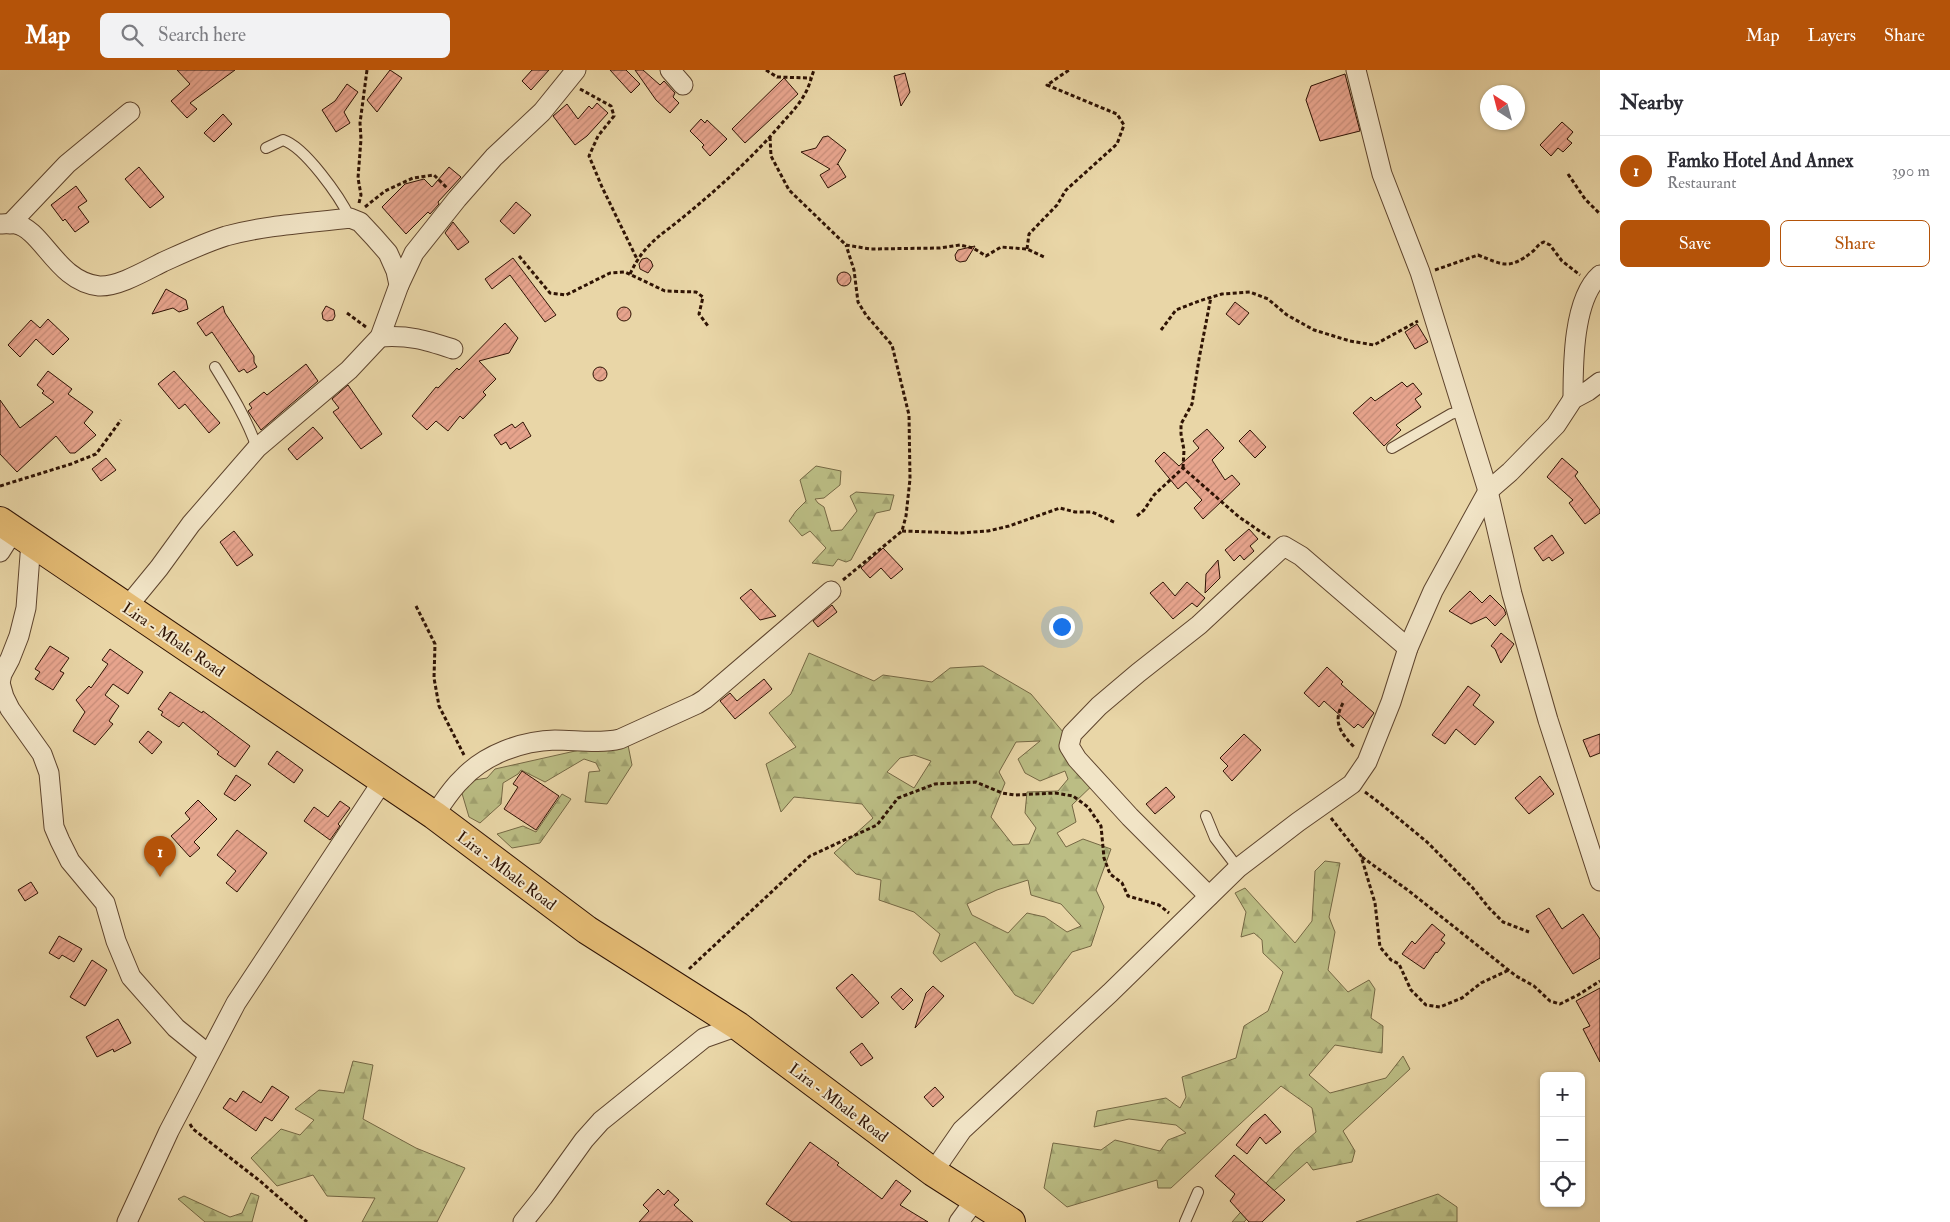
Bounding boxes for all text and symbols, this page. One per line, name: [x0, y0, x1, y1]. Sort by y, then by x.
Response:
search box: [100, 13, 450, 58]
text: Map: [25, 20, 70, 51]
icon: search: [118, 21, 146, 49]
text: Search here: [158, 23, 246, 47]
text: Map: [1746, 24, 1780, 47]
text: Layers: [1808, 24, 1856, 47]
text: Share: [1884, 24, 1925, 47]
north arrow: [1480, 85, 1525, 130]
text: Nearby: [1620, 89, 1683, 116]
text: Famko Hotel And Annex: [1667, 149, 1853, 173]
text: 1: [1633, 161, 1639, 181]
text: 390 m: [1892, 161, 1930, 181]
text: Restaurant: [1667, 173, 1736, 193]
button: Save: [1620, 220, 1770, 267]
button: Share: [1780, 220, 1930, 267]
street label: Lira - Mbale Road: [118, 598, 229, 682]
your location: [1049, 614, 1075, 640]
street label: Lira - Mbale Road: [453, 827, 560, 915]
pin: 1: [144, 836, 176, 877]
street label: Lira - Mbale Road: [785, 1059, 892, 1147]
map controls: [1540, 1072, 1585, 1207]
button: +: [1540, 1072, 1585, 1117]
button: −: [1540, 1117, 1585, 1162]
button: locate: [1540, 1162, 1585, 1207]

